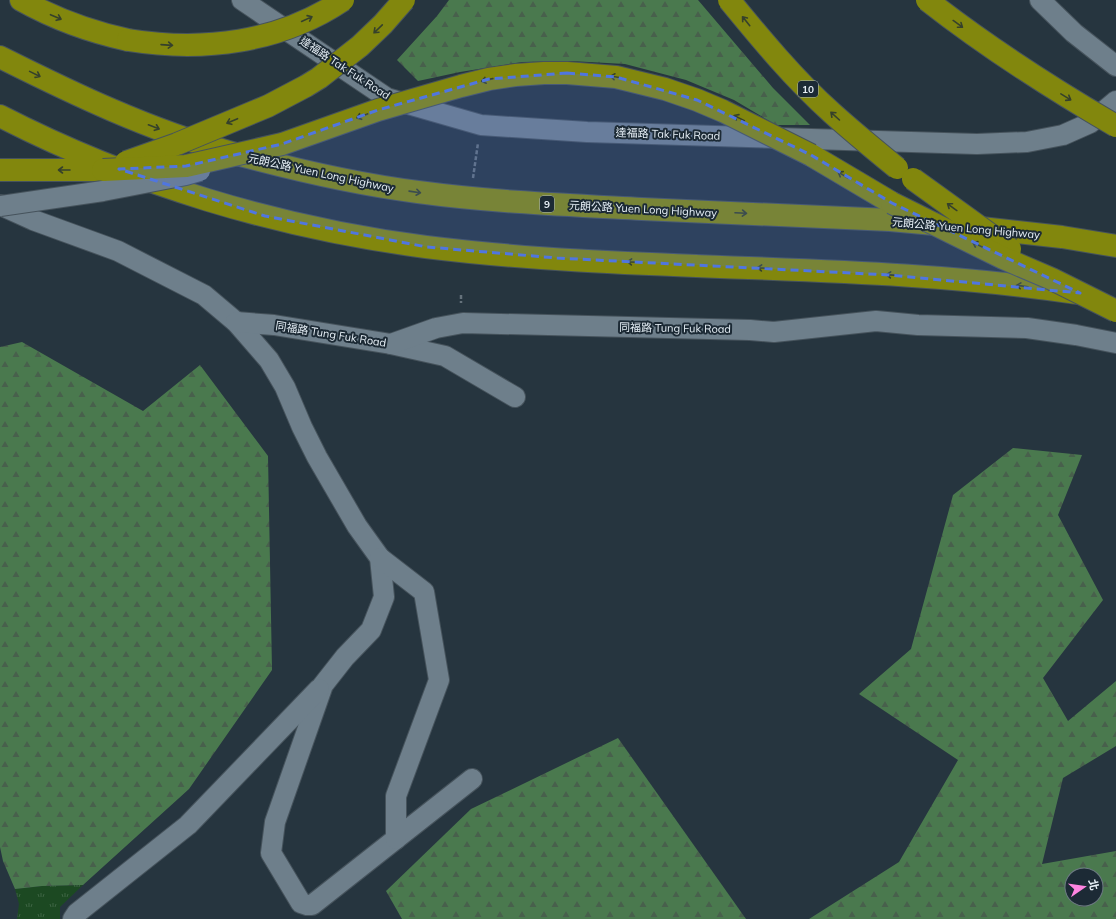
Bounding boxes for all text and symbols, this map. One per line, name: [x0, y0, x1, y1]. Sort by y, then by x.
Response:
one-way arrow: [50, 14, 62, 21]
one-way arrow: [301, 15, 313, 22]
one-way arrow: [742, 16, 751, 27]
one-way arrow: [952, 20, 963, 28]
one-way arrow: [373, 24, 383, 34]
street label: 達福路 Tak Fuk Road: [297, 34, 393, 102]
one-way arrow: [160, 42, 173, 49]
one-way arrow: [29, 71, 41, 79]
one-way arrow: [610, 73, 623, 81]
one-way arrow: [480, 77, 493, 85]
road number: 10: [798, 81, 818, 97]
one-way arrow: [1060, 93, 1072, 101]
one-way arrow: [830, 112, 840, 121]
one-way arrow: [356, 113, 368, 121]
one-way arrow: [733, 114, 745, 121]
one-way arrow: [227, 118, 239, 125]
one-way arrow: [147, 123, 159, 131]
street label: 達福路 Tak Fuk Road: [615, 125, 721, 143]
street label: 元朗公路 Yuen Long Highway: [247, 151, 395, 195]
one-way arrow: [58, 166, 71, 174]
one-way arrow: [838, 171, 849, 179]
one-way arrow: [408, 188, 421, 196]
road number: 9: [540, 196, 554, 212]
street label: 元朗公路 Yuen Long Highway: [568, 198, 718, 220]
one-way arrow: [947, 203, 958, 211]
one-way arrow: [734, 210, 747, 217]
street label: 元朗公路 Yuen Long Highway: [891, 215, 1041, 241]
one-way arrow: [972, 241, 984, 248]
one-way arrow: [627, 258, 640, 266]
one-way arrow: [757, 265, 770, 272]
one-way arrow: [886, 271, 899, 278]
one-way arrow: [1016, 282, 1029, 290]
street label: 同福路 Tung Fuk Road: [275, 318, 387, 350]
street label: 同福路 Tung Fuk Road: [619, 320, 731, 336]
north arrow: [1064, 867, 1104, 907]
text: 北: [1086, 878, 1102, 892]

